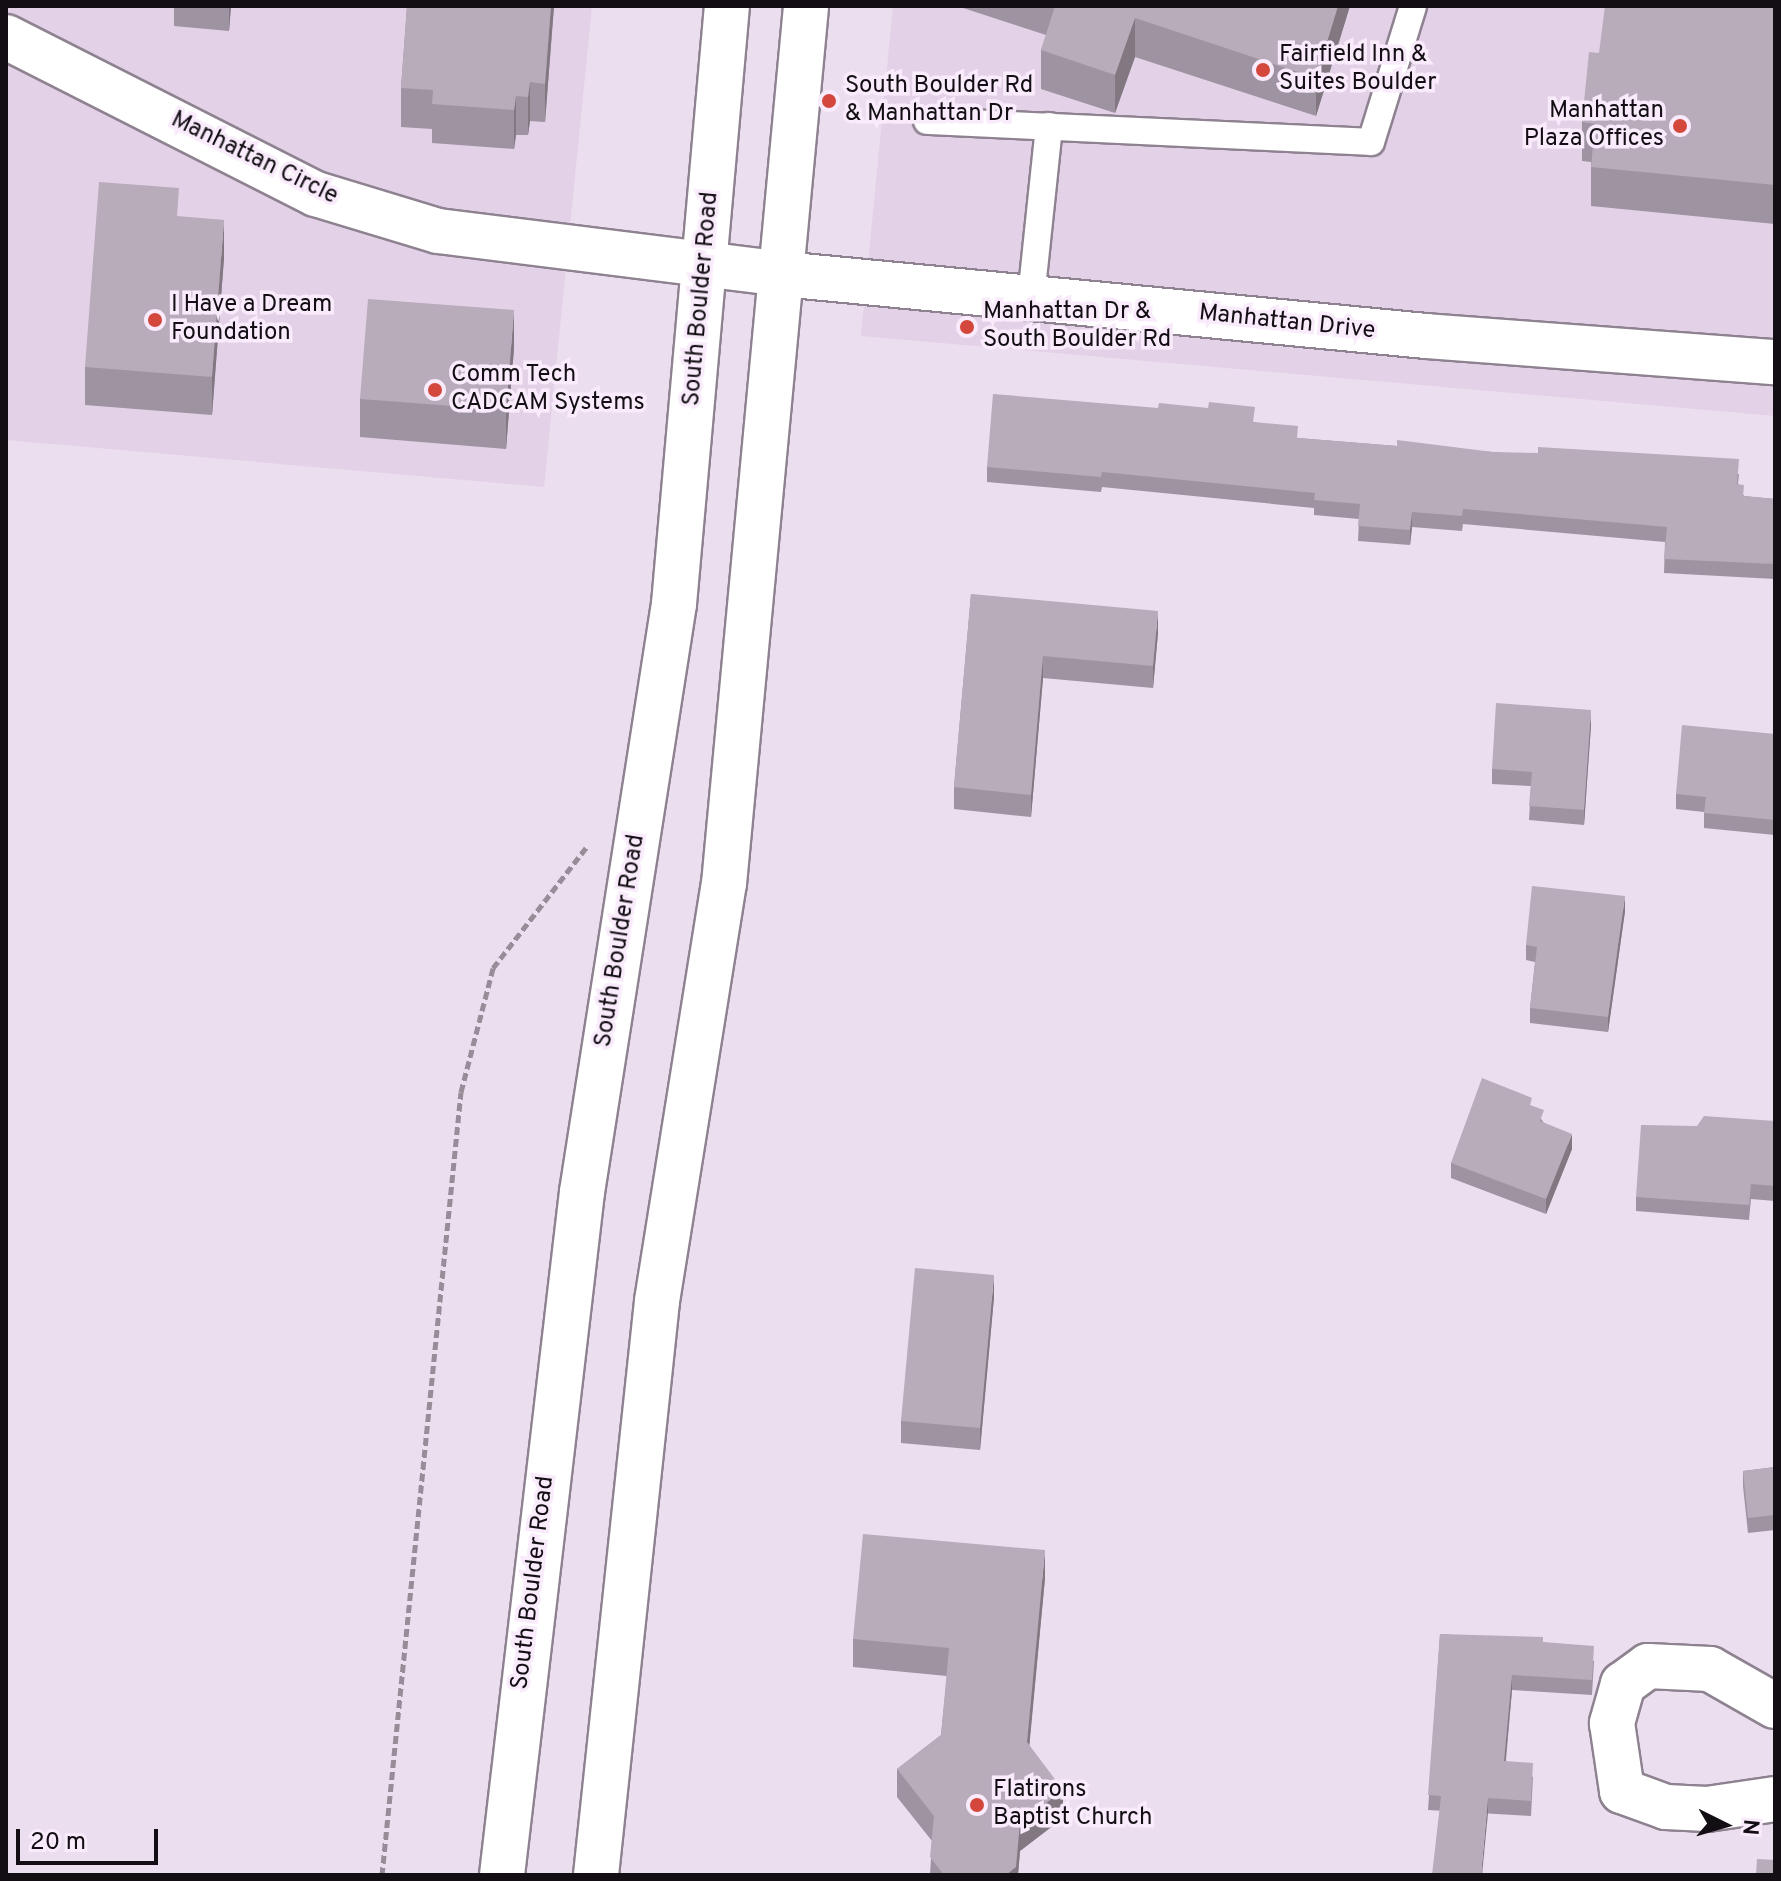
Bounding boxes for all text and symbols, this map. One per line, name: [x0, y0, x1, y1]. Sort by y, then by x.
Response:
place label: Fairfield Inn & Suites Boulder: [1279, 42, 1437, 98]
marker: Fairfield Inn & Suites Boulder: [1254, 61, 1272, 79]
place label: South Boulder Rd & Manhattan Dr: [845, 73, 1033, 129]
marker: South Boulder Rd & Manhattan Dr: [820, 92, 838, 110]
place label: Manhattan Plaza Offices: [1524, 98, 1664, 154]
street label: Manhattan Circle: [166, 106, 342, 212]
marker: Manhattan Plaza Offices: [1671, 117, 1689, 135]
street label: South Boulder Road: [678, 191, 726, 407]
place label: I Have a Dream Foundation: [171, 292, 332, 348]
place label: Manhattan Dr & South Boulder Rd: [983, 299, 1171, 355]
street label: Manhattan Drive: [1197, 299, 1377, 347]
marker: I Have a Dream Foundation: [146, 311, 164, 329]
marker: Manhattan Dr & South Boulder Rd: [958, 318, 976, 336]
place label: Comm Tech CADCAM Systems: [451, 362, 645, 418]
marker: Comm Tech CADCAM Systems: [426, 381, 444, 399]
street label: South Boulder Road: [590, 833, 652, 1049]
street label: South Boulder Road: [507, 1475, 561, 1691]
place label: Flatirons Baptist Church: [993, 1777, 1153, 1833]
north arrow: [1685, 1785, 1765, 1865]
marker: Flatirons Baptist Church: [968, 1796, 986, 1814]
scale bar: [20, 1813, 162, 1863]
text: N: [1735, 1818, 1764, 1836]
text: 20 m: [30, 1828, 86, 1858]

